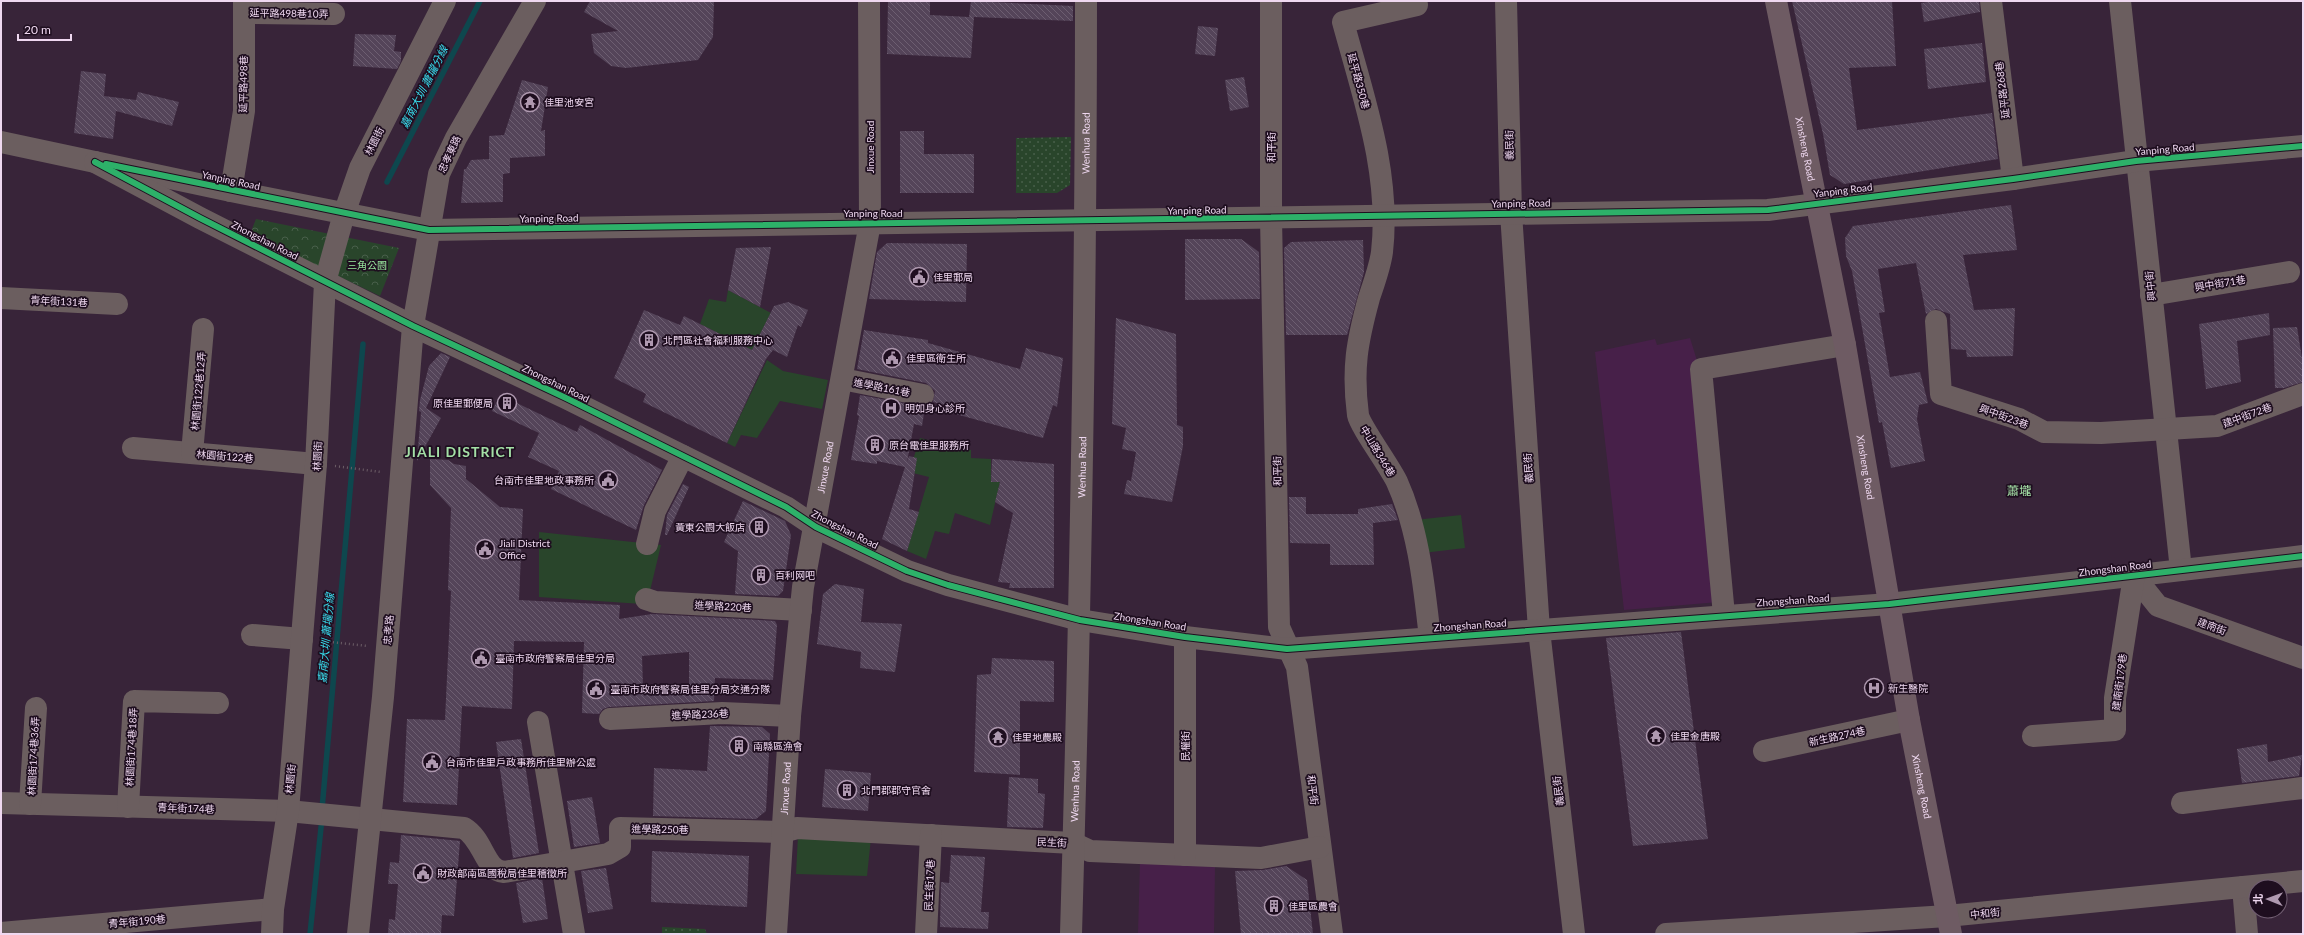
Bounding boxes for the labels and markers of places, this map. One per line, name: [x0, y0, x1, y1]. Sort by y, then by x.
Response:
temple icon: 佳里池安宮: [519, 91, 541, 113]
place label: 佳里池安宮: [544, 96, 594, 108]
public building icon: 佳里郵局: [908, 266, 930, 288]
place label: 佳里郵局: [933, 271, 973, 283]
building icon: 北門區社會福利服務中心: [638, 329, 660, 351]
place label: 北門區社會福利服務中心: [663, 334, 773, 346]
public building icon: 佳里區衛生所: [881, 347, 903, 369]
place label: 佳里區衛生所: [906, 352, 966, 364]
building icon: 原佳里郵便局: [496, 392, 518, 414]
place label: 原佳里郵便局: [433, 397, 493, 409]
hospital icon: 明如身心診所: [880, 397, 902, 419]
place label: 明如身心診所: [905, 402, 965, 414]
building icon: 原台電佳里服務所: [864, 434, 886, 456]
place label: 原台電佳里服務所: [889, 439, 969, 451]
public building icon: 台南市佳里地政事務所: [597, 469, 619, 491]
place label: 台南市佳里地政事務所: [494, 474, 594, 486]
building icon: 黃東公園大飯店: [748, 516, 770, 538]
place label: 黃東公園大飯店: [675, 521, 745, 533]
place label: Jiali District Office: [499, 537, 550, 561]
public building icon: Jiali District Office: [474, 538, 496, 560]
building icon: 百利网吧: [750, 564, 772, 586]
place label: 百利网吧: [775, 569, 815, 581]
public building icon: 臺南市政府警察局佳里分局: [470, 647, 492, 669]
place label: 臺南市政府警察局佳里分局: [495, 652, 615, 664]
hospital icon: 新生醫院: [1863, 677, 1885, 699]
public building icon: 臺南市政府警察局佳里分局交通分隊: [585, 678, 607, 700]
place label: 新生醫院: [1888, 682, 1928, 694]
place label: 臺南市政府警察局佳里分局交通分隊: [610, 683, 770, 695]
temple icon: 佳里金唐殿: [1645, 725, 1667, 747]
temple icon: 佳里地農殿: [987, 726, 1009, 748]
place label: 佳里金唐殿: [1670, 730, 1720, 742]
place label: 佳里地農殿: [1012, 731, 1062, 743]
building icon: 南縣區漁會: [728, 735, 750, 757]
place label: 南縣區漁會: [753, 740, 803, 752]
public building icon: 台南市佳里戶政事務所佳里辦公處: [421, 751, 443, 773]
place label: 台南市佳里戶政事務所佳里辦公處: [446, 756, 596, 768]
building icon: 北門郡郡守官舍: [836, 779, 858, 801]
place label: 北門郡郡守官舍: [861, 784, 931, 796]
public building icon: 財政部南區國稅局佳里稽徵所: [412, 862, 434, 884]
place label: 財政部南區國稅局佳里稽徵所: [437, 867, 567, 879]
building icon: 佳里區農會: [1263, 895, 1285, 917]
place label: 佳里區農會: [1288, 900, 1338, 912]

